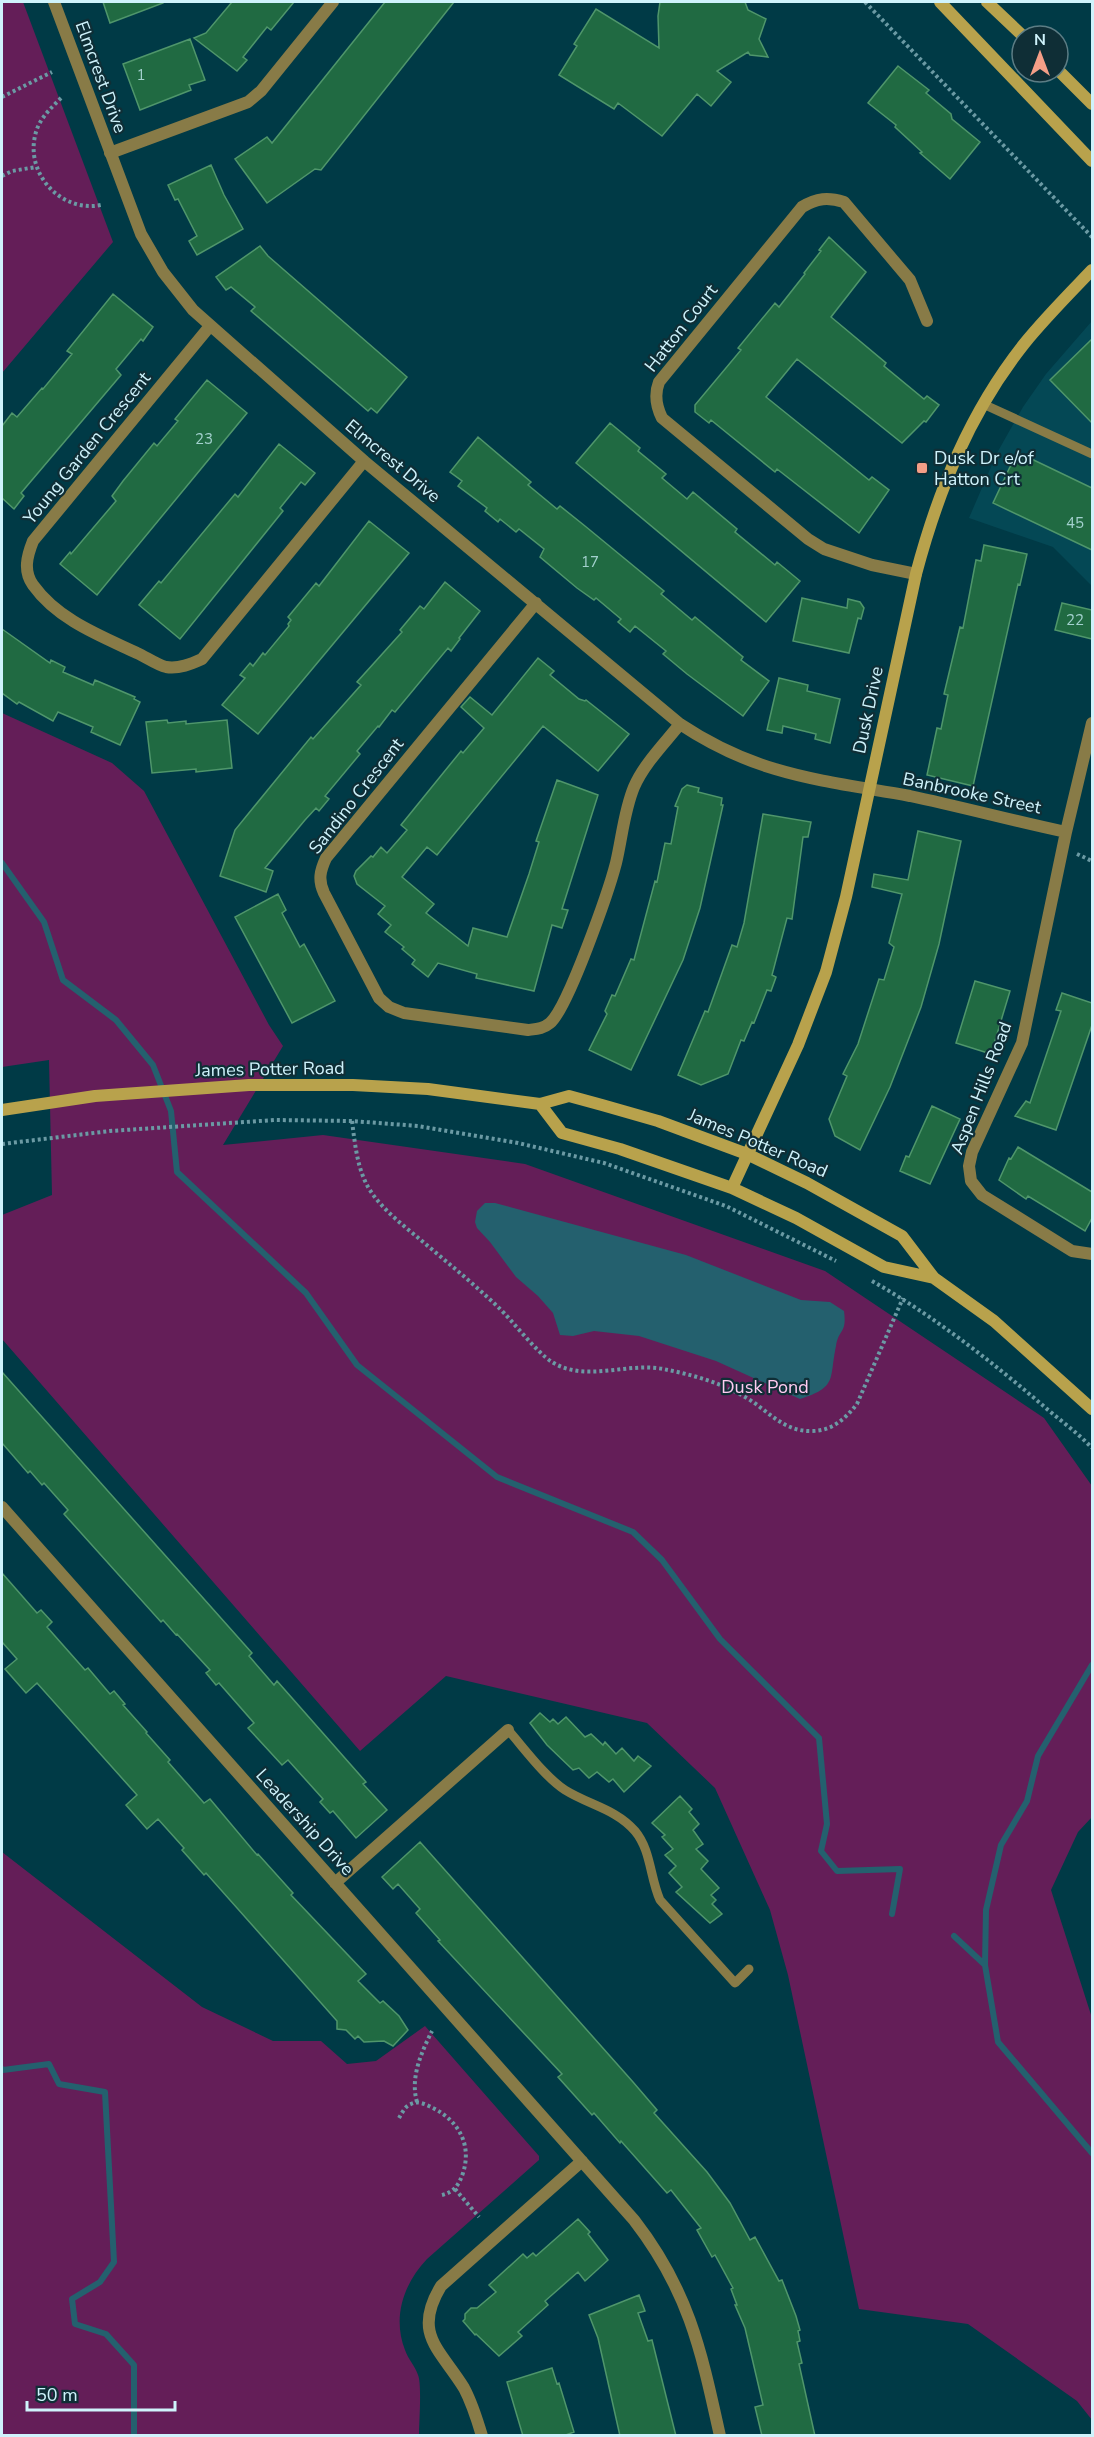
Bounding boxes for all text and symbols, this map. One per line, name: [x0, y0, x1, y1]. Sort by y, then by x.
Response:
street label: Elmcrest Drive: [70, 18, 132, 136]
north arrow: [1010, 24, 1070, 84]
text: N: [1034, 29, 1046, 51]
house number: 1: [136, 65, 146, 85]
street label: Hatton Court: [639, 279, 723, 377]
street label: Young Garden Crescent: [17, 366, 156, 530]
street label: Elmcrest Drive: [340, 414, 446, 508]
house number: 23: [195, 429, 213, 449]
place label: Dusk Dr e/of Hatton Crt: [934, 446, 1035, 491]
marker: Dusk Dr e/of Hatton Crt: [915, 461, 929, 475]
house number: 45: [1066, 513, 1084, 533]
house number: 17: [581, 552, 599, 572]
house number: 22: [1066, 610, 1084, 630]
street label: Dusk Drive: [847, 664, 889, 756]
street label: Sandino Crescent: [303, 732, 409, 859]
street label: Banbrooke Street: [901, 767, 1044, 820]
street label: Aspen Hills Road: [945, 1018, 1017, 1158]
street label: James Potter Road: [194, 1056, 345, 1082]
street label: James Potter Road: [684, 1102, 831, 1183]
park label: Dusk Pond: [721, 1375, 809, 1399]
street label: Leadership Drive: [251, 1763, 359, 1881]
scale bar: [27, 2374, 176, 2412]
text: 50 m: [36, 2383, 78, 2407]

